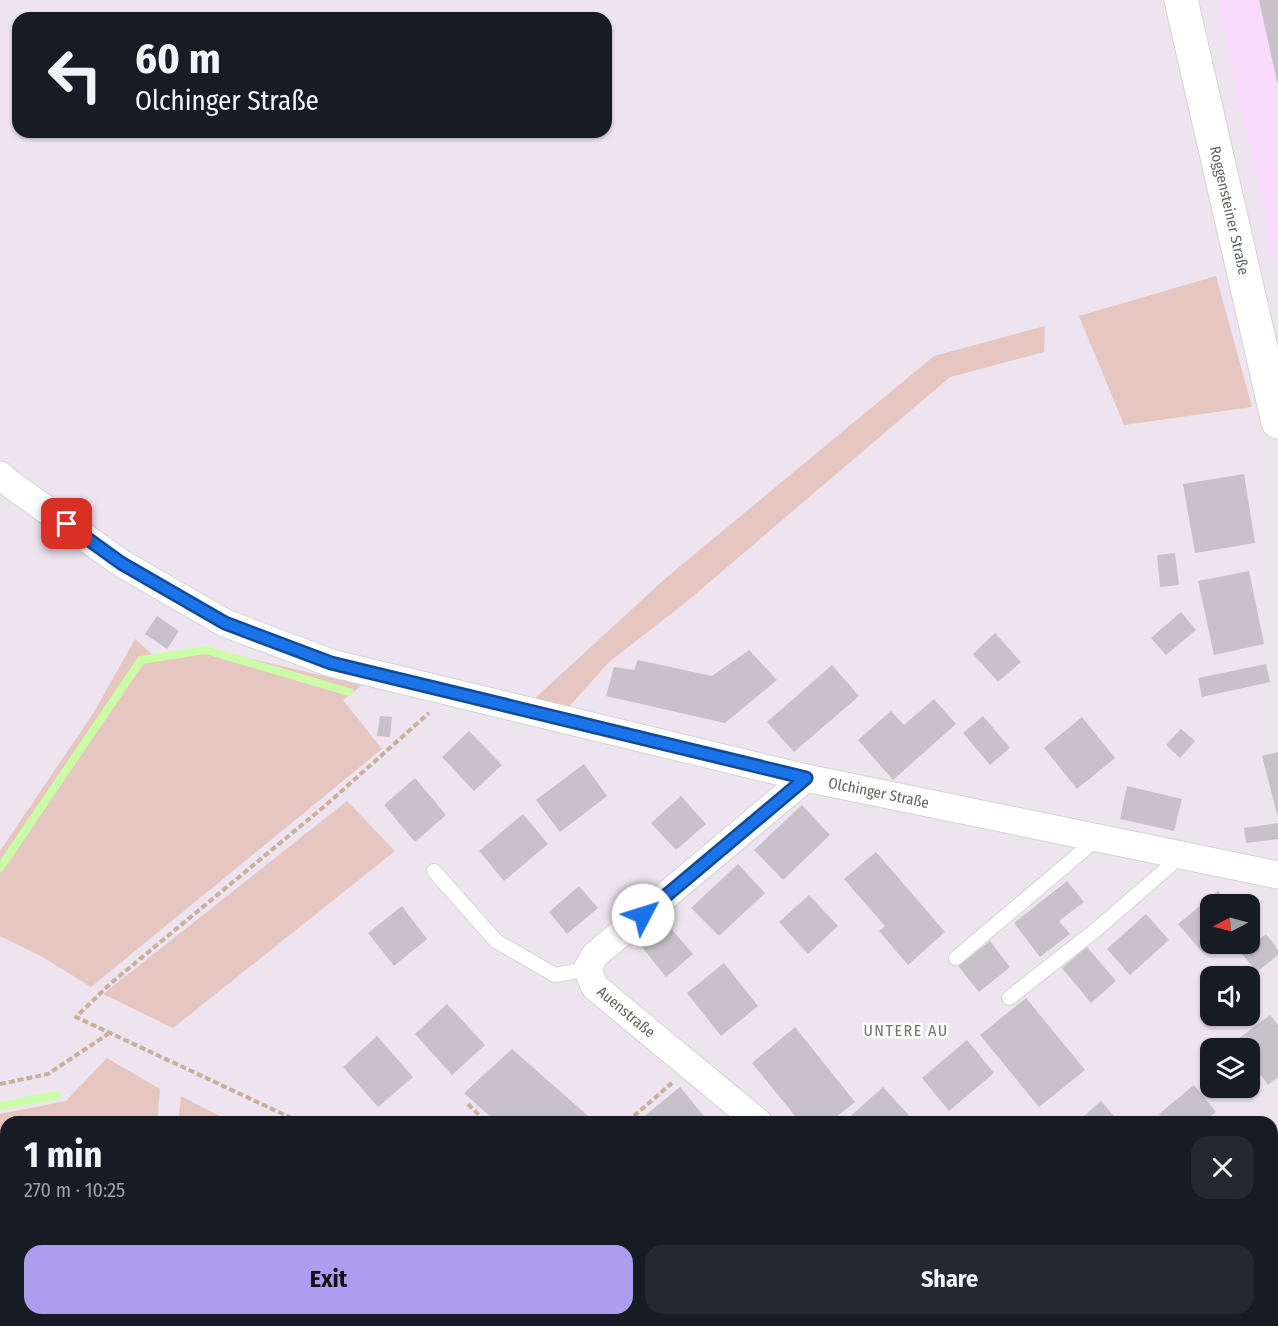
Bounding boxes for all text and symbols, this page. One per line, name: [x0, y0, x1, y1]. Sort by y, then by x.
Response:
text: 60 m: [135, 34, 221, 84]
icon: left: [36, 36, 114, 114]
text: Olchinger Straße: [135, 85, 319, 117]
street label: Roggensteiner Straße: [1206, 144, 1253, 277]
pin: [41, 498, 92, 549]
icon: arrive: [50, 507, 83, 540]
street label: Olchinger Straße: [827, 774, 931, 812]
position arrow: [611, 883, 675, 947]
north arrow: [1200, 894, 1260, 954]
map controls: [1200, 894, 1260, 1098]
button: sound: [1200, 966, 1260, 1026]
street label: Auenstraße: [593, 983, 659, 1041]
district label: UNTERE AU: [863, 1021, 949, 1040]
button: layers: [1200, 1038, 1260, 1098]
text: 1 min: [24, 1133, 102, 1177]
button: close: [1191, 1136, 1254, 1199]
text: 270 m · 10:25: [24, 1178, 125, 1202]
button: Exit: [24, 1245, 633, 1314]
button: Share: [645, 1245, 1254, 1314]

